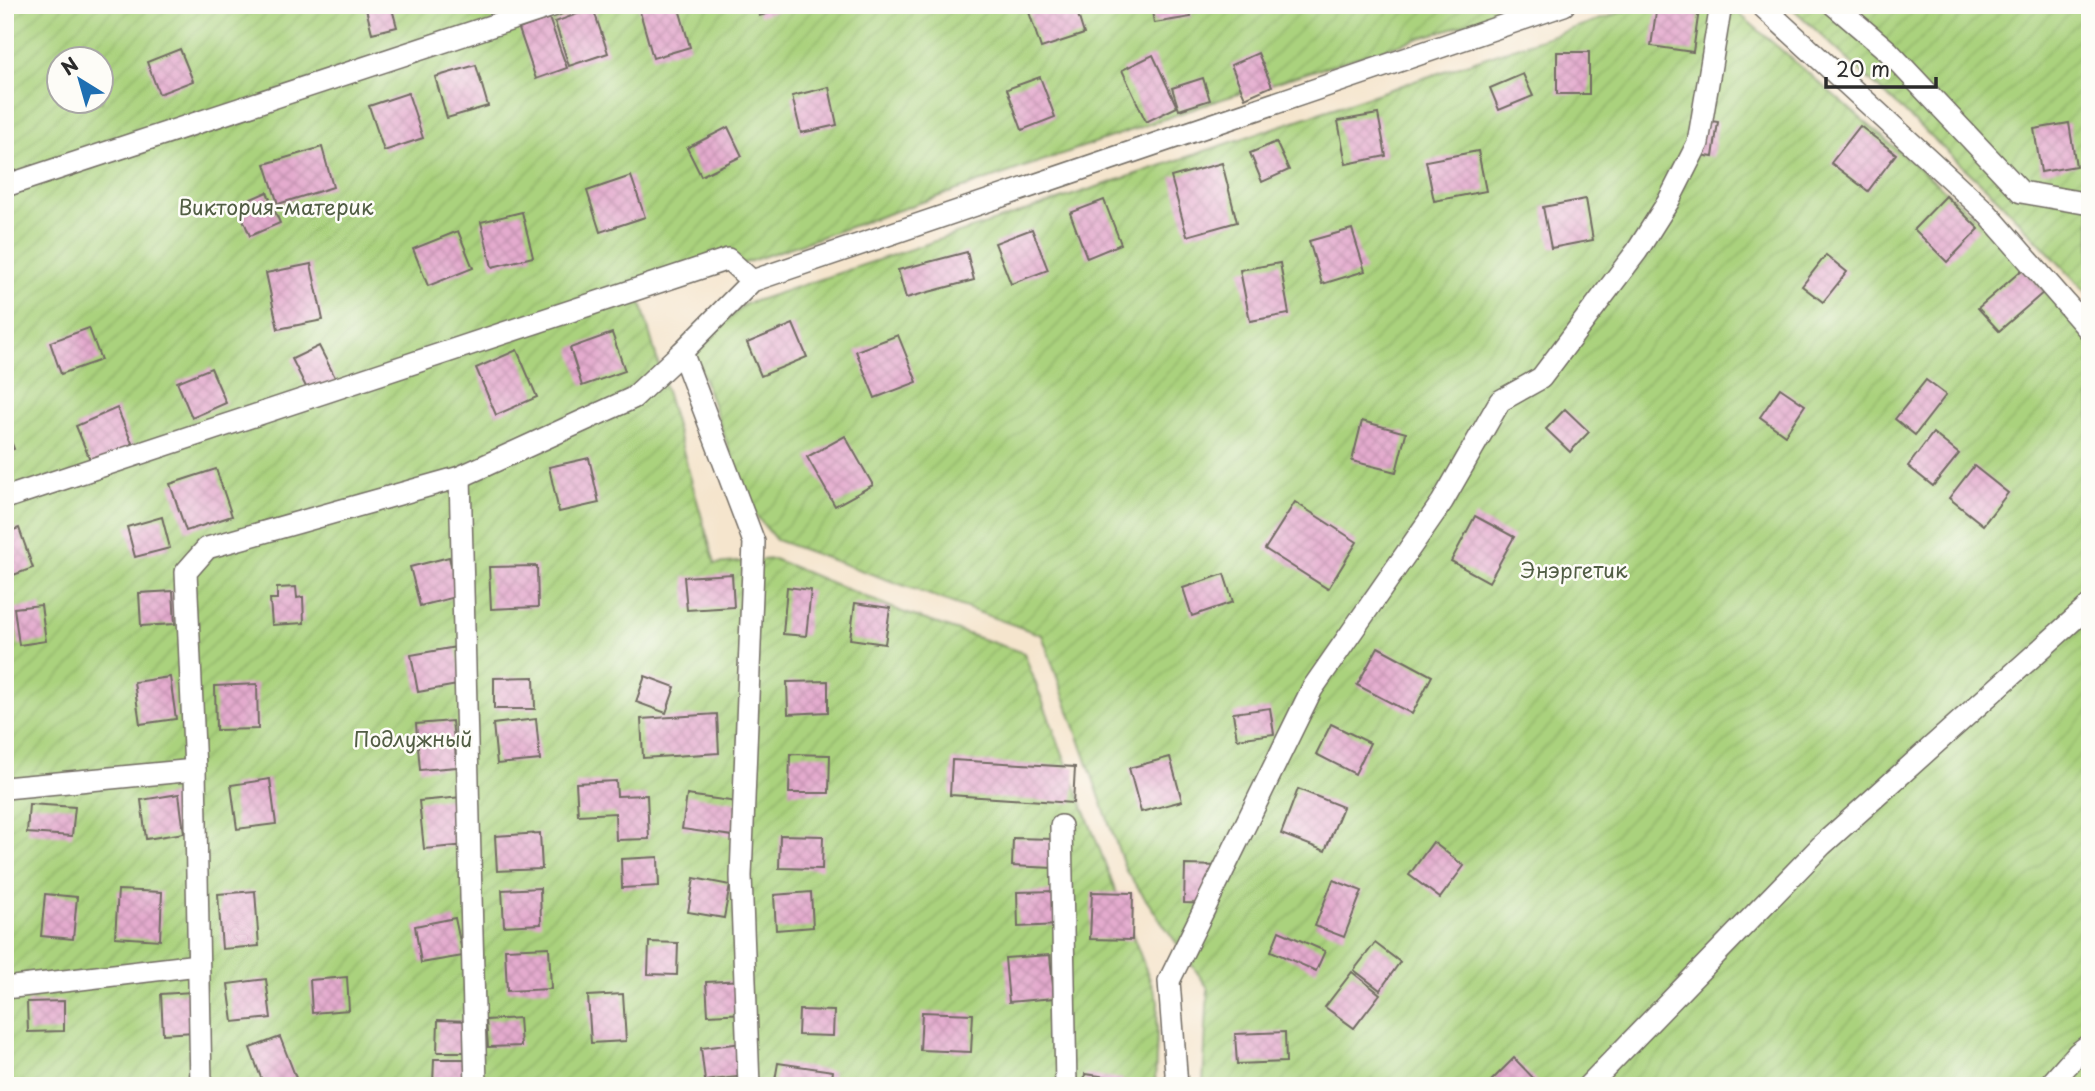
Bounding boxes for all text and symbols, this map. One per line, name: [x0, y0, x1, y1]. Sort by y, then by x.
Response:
north arrow: [46, 46, 116, 116]
scale bar: [1826, 46, 1936, 90]
text: N: [55, 50, 84, 81]
text: 20 m: [1836, 52, 1890, 84]
park label: Виктория-материк: [179, 190, 374, 222]
park label: Энэргетик: [1521, 553, 1628, 585]
park label: Подлужный: [353, 722, 473, 754]

